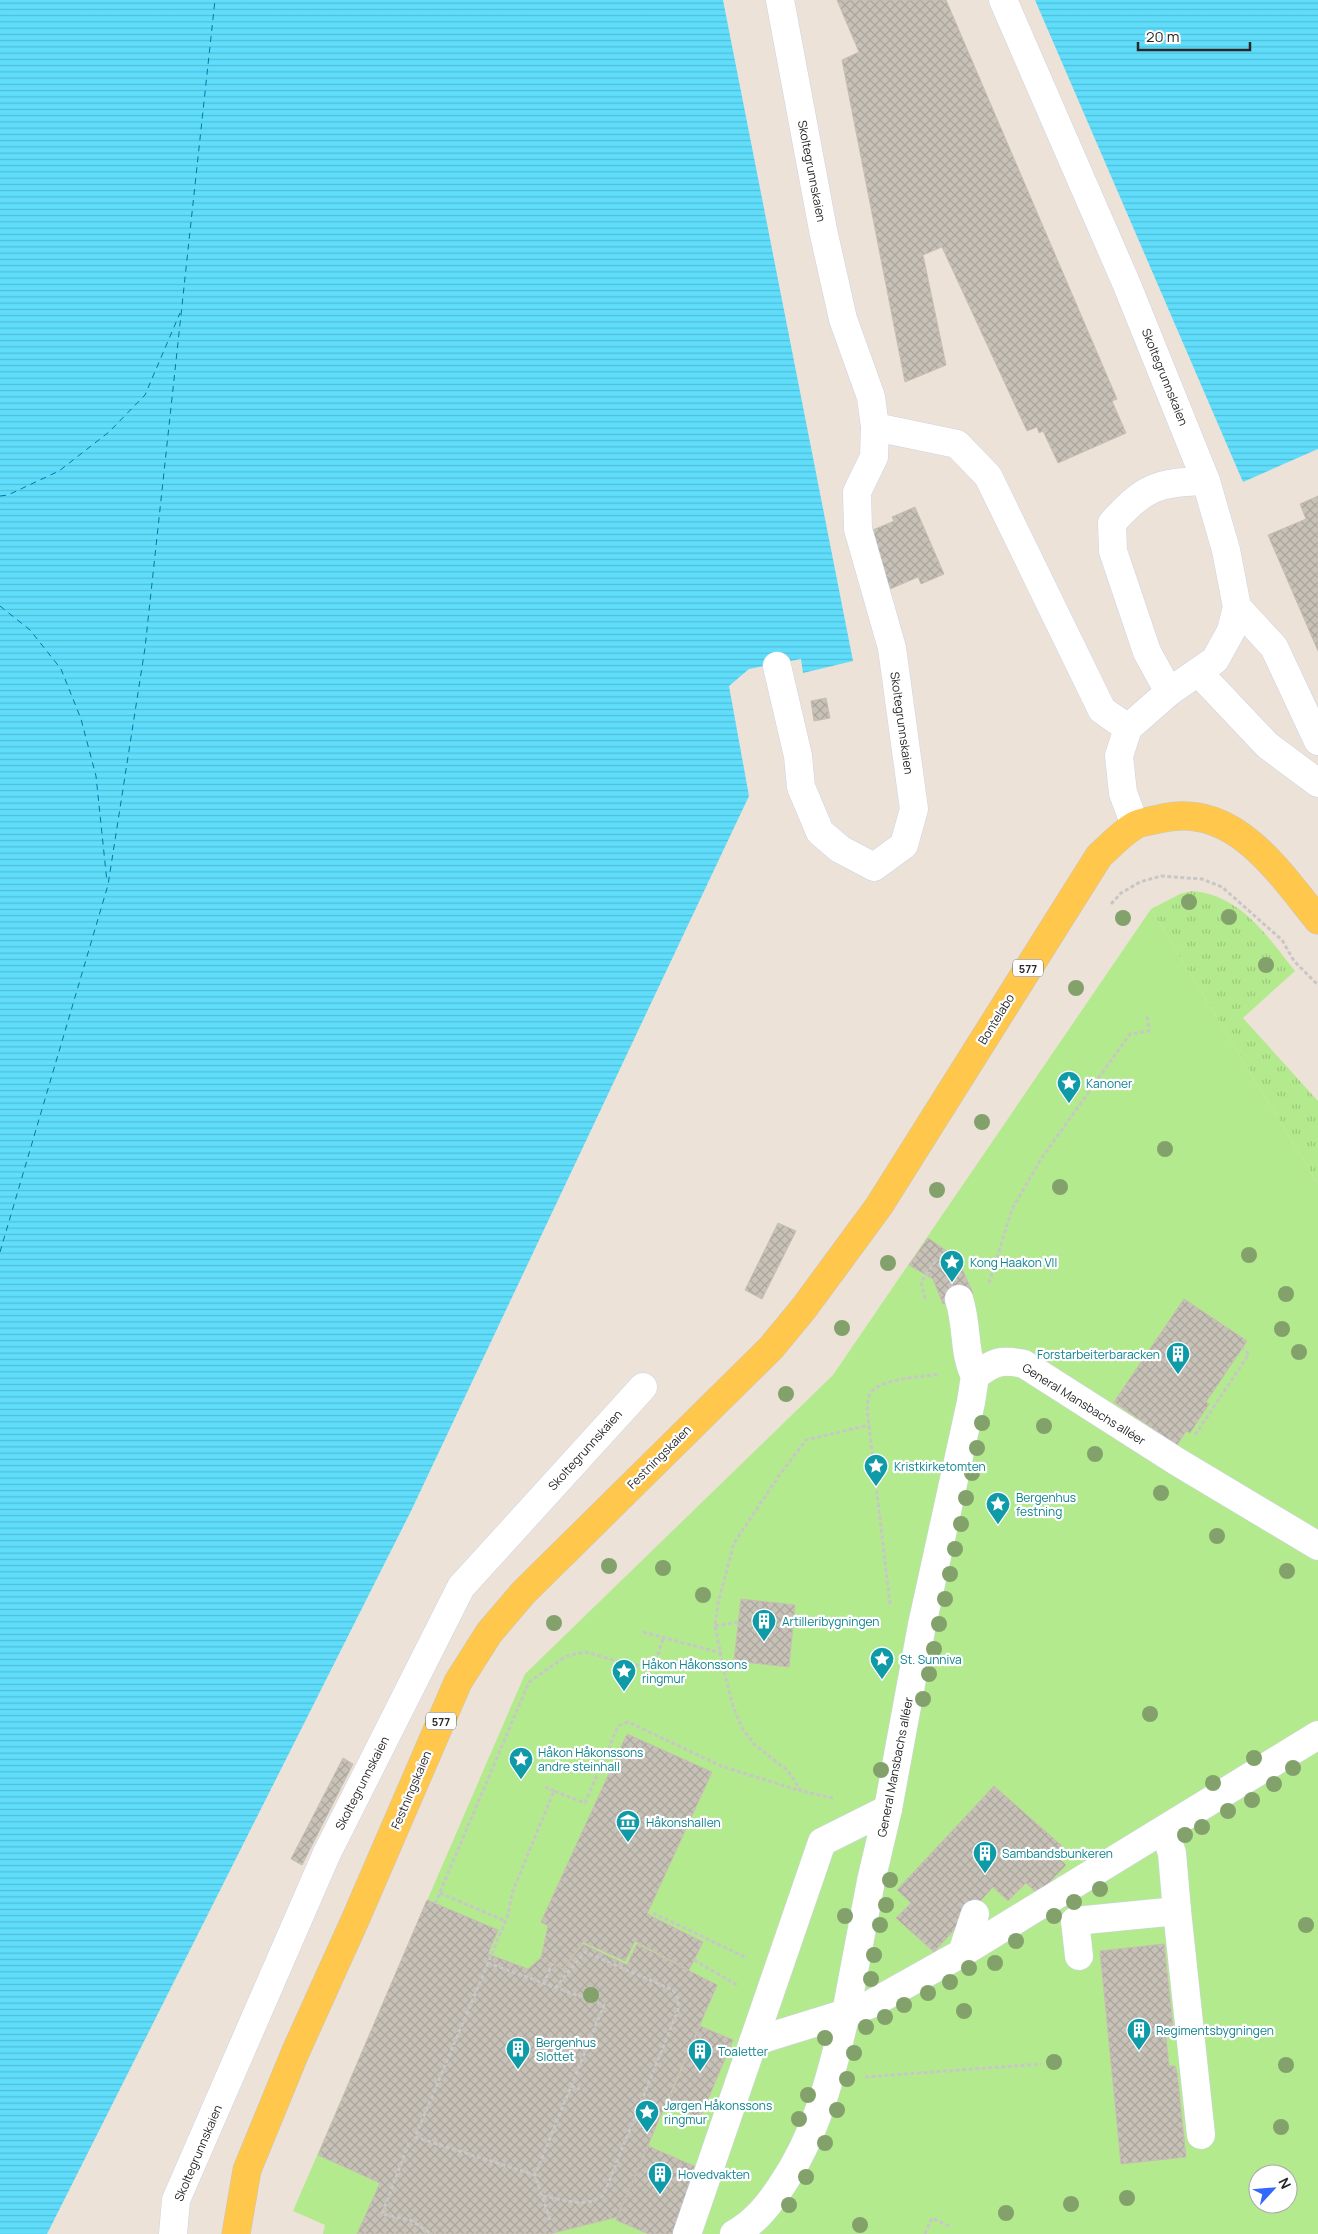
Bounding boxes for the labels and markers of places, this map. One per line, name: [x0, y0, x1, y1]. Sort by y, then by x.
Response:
place icon: Kanoner: [1056, 1070, 1082, 1104]
place label: Kanoner: [1086, 1075, 1133, 1092]
place icon: Kong Haakon VII: [939, 1249, 965, 1283]
place label: Kong Haakon VII: [970, 1254, 1057, 1271]
building icon: Forstarbeiterbaracken: [1165, 1341, 1191, 1375]
place label: Forstarbeiterbaracken: [1037, 1346, 1160, 1363]
place icon: Kristkirketomten: [863, 1453, 889, 1487]
place label: Kristkirketomten: [894, 1458, 986, 1475]
place label: Bergenhus festning: [1016, 1489, 1076, 1520]
place icon: Bergenhus festning: [985, 1491, 1011, 1525]
building icon: Artilleribygningen: [751, 1608, 777, 1642]
place label: Artilleribygningen: [782, 1613, 879, 1630]
place icon: St. Sunniva: [869, 1646, 895, 1680]
place label: St. Sunniva: [900, 1651, 962, 1668]
place label: Håkon Håkonssons ringmur: [642, 1656, 747, 1687]
place icon: Håkon Håkonssons ringmur: [611, 1658, 637, 1692]
place label: Håkon Håkonssons andre steinhall: [538, 1744, 643, 1775]
place icon: Håkon Håkonssons andre steinhall: [508, 1746, 534, 1780]
museum icon: Håkonshallen: [615, 1809, 641, 1843]
place label: Håkonshallen: [646, 1814, 721, 1831]
building icon: Sambandsbunkeren: [972, 1840, 998, 1874]
place label: Sambandsbunkeren: [1002, 1845, 1113, 1862]
building icon: Regimentsbygningen: [1126, 2017, 1152, 2051]
place label: Regimentsbygningen: [1156, 2022, 1274, 2039]
place label: Bergenhus Slottet: [536, 2034, 596, 2065]
building icon: Bergenhus Slottet: [505, 2036, 531, 2070]
building icon: Toaletter: [687, 2038, 713, 2072]
place label: Toaletter: [718, 2043, 769, 2060]
place label: Jørgen Håkonssons ringmur: [664, 2097, 772, 2128]
place icon: Jørgen Håkonssons ringmur: [634, 2099, 660, 2133]
building icon: Hovedvakten: [647, 2161, 673, 2195]
place label: Hovedvakten: [678, 2166, 750, 2183]

